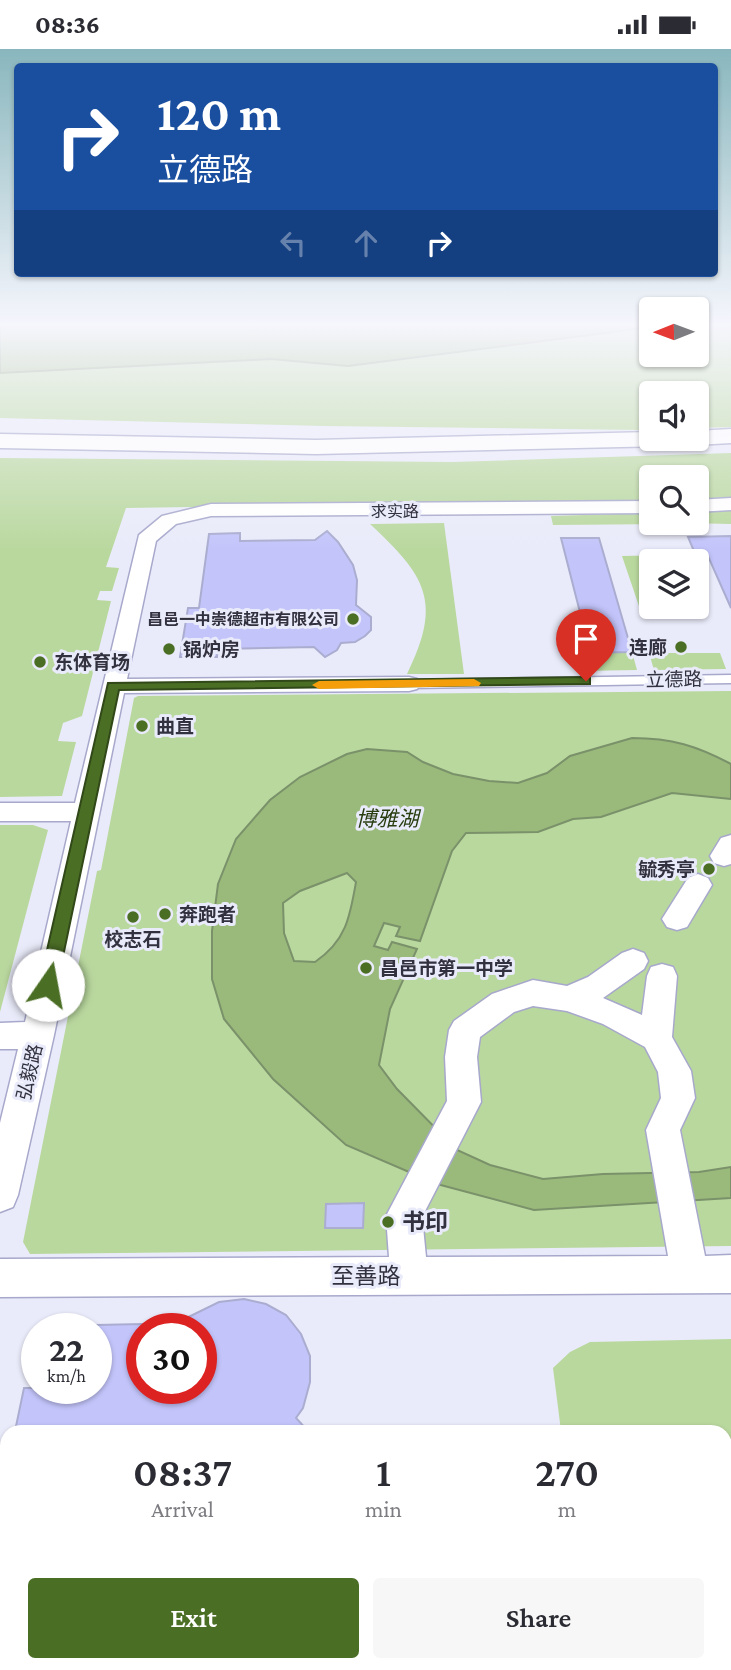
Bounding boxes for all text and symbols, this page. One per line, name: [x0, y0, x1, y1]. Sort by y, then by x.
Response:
text: 08:36: [35, 10, 100, 39]
text: 120 m: [157, 86, 281, 141]
icon: right: [42, 91, 133, 182]
text: 立德路: [157, 152, 253, 188]
icon: left: [274, 224, 312, 262]
icon: ahead: [347, 224, 385, 262]
icon: right: [420, 224, 458, 262]
north arrow: [639, 297, 709, 367]
map controls: [639, 297, 709, 619]
button: sound: [639, 381, 709, 451]
button: search: [639, 465, 709, 535]
street label: 求实路: [371, 503, 419, 520]
button: layers: [639, 549, 709, 619]
pin: [556, 609, 616, 681]
place label: 昌邑一中崇德超市有限公司: [147, 610, 339, 628]
marker: 昌邑一中崇德超市有限公司: [345, 611, 361, 627]
icon: arrive: [567, 620, 605, 658]
place label: 连廊: [629, 637, 667, 658]
place label: 锅炉房: [183, 639, 240, 660]
marker: 连廊: [673, 639, 689, 655]
marker: 锅炉房: [161, 641, 177, 657]
place label: 东体育场: [54, 652, 130, 673]
marker: 东体育场: [32, 654, 48, 670]
street label: 立德路: [645, 669, 703, 690]
place label: 曲直: [156, 716, 194, 737]
marker: 曲直: [134, 718, 150, 734]
water label: 博雅湖: [356, 807, 421, 831]
place label: 毓秀亭: [638, 859, 695, 880]
marker: 毓秀亭: [701, 861, 717, 877]
place label: 奔跑者: [179, 904, 236, 925]
marker: 奔跑者: [157, 906, 173, 922]
marker: 校志石: [125, 909, 141, 925]
place label: 校志石: [104, 929, 162, 950]
position arrow: [11, 948, 85, 1022]
place label: 昌邑市第一中学: [380, 958, 513, 979]
marker: 昌邑市第一中学: [358, 960, 374, 976]
street label: 弘毅路: [13, 1042, 46, 1102]
place label: 书印: [402, 1209, 448, 1235]
marker: 书印: [380, 1214, 396, 1230]
street label: 至善路: [332, 1263, 401, 1289]
speed limit sign: 30: [126, 1313, 217, 1404]
text: 22: [49, 1330, 84, 1369]
text: km/h: [47, 1366, 86, 1386]
text: 08:37: [133, 1448, 232, 1495]
text: 1: [376, 1448, 391, 1495]
text: 270: [535, 1448, 599, 1495]
text: Arrival: [151, 1496, 214, 1522]
text: min: [365, 1496, 402, 1522]
text: m: [558, 1496, 576, 1522]
button: Exit: [28, 1578, 359, 1658]
button: Share: [373, 1578, 704, 1658]

